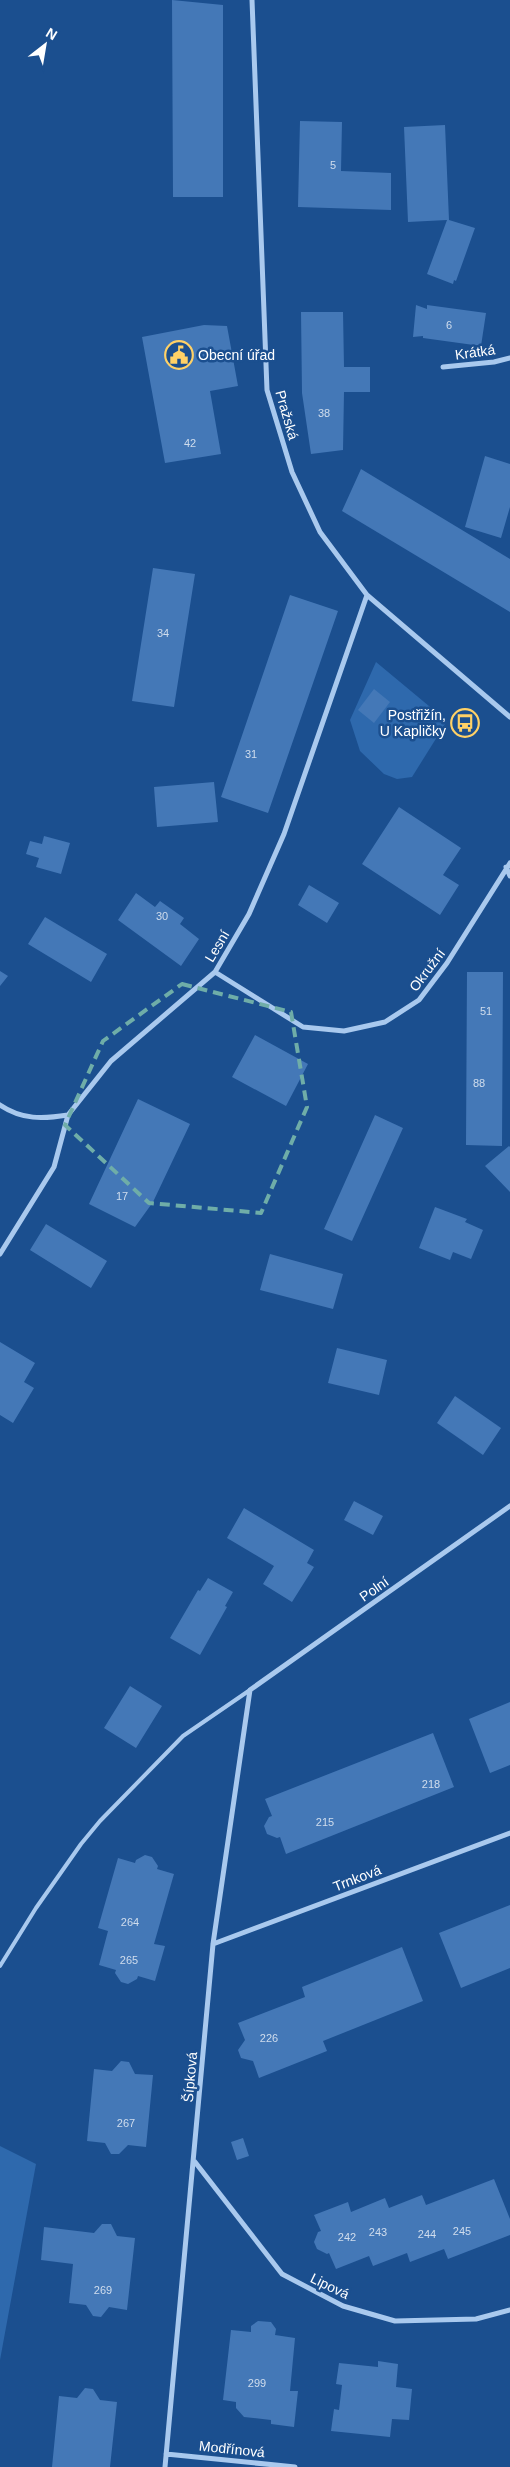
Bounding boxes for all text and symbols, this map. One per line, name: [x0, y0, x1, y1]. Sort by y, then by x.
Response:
north arrow: [20, 20, 70, 70]
text: N: [43, 24, 60, 43]
house number: 5: [330, 159, 336, 171]
house number: 6: [446, 319, 452, 331]
public building icon: Obecní úřad: [164, 340, 194, 370]
street label: Krátká: [454, 341, 496, 363]
place label: Obecní úřad: [198, 347, 275, 363]
street label: Pražská: [272, 388, 302, 442]
house number: 38: [318, 407, 330, 419]
house number: 42: [184, 437, 196, 449]
house number: 34: [157, 627, 169, 639]
place label: Postřižín, U Kapličky: [380, 707, 446, 739]
bus stop icon: Postřižín, U Kapličky: [450, 708, 480, 738]
house number: 31: [245, 748, 257, 760]
house number: 30: [156, 910, 168, 922]
street label: Lesní: [201, 927, 233, 965]
street label: Okružní: [406, 946, 448, 994]
house number: 51: [480, 1005, 492, 1017]
house number: 88: [473, 1077, 485, 1089]
house number: 17: [116, 1190, 128, 1202]
street label: Polní: [356, 1573, 392, 1605]
house number: 218: [422, 1778, 440, 1790]
house number: 215: [316, 1816, 334, 1828]
street label: Trnková: [331, 1861, 383, 1894]
house number: 264: [121, 1916, 139, 1928]
house number: 265: [120, 1954, 138, 1966]
house number: 226: [260, 2032, 278, 2044]
street label: Šípková: [180, 2051, 200, 2103]
house number: 267: [117, 2117, 135, 2129]
house number: 245: [453, 2225, 471, 2237]
house number: 243: [369, 2226, 387, 2238]
house number: 244: [418, 2228, 436, 2240]
house number: 242: [338, 2231, 356, 2243]
street label: Lipová: [308, 2270, 352, 2302]
house number: 269: [94, 2284, 112, 2296]
house number: 299: [248, 2377, 266, 2389]
street label: Modřínová: [198, 2438, 266, 2460]

